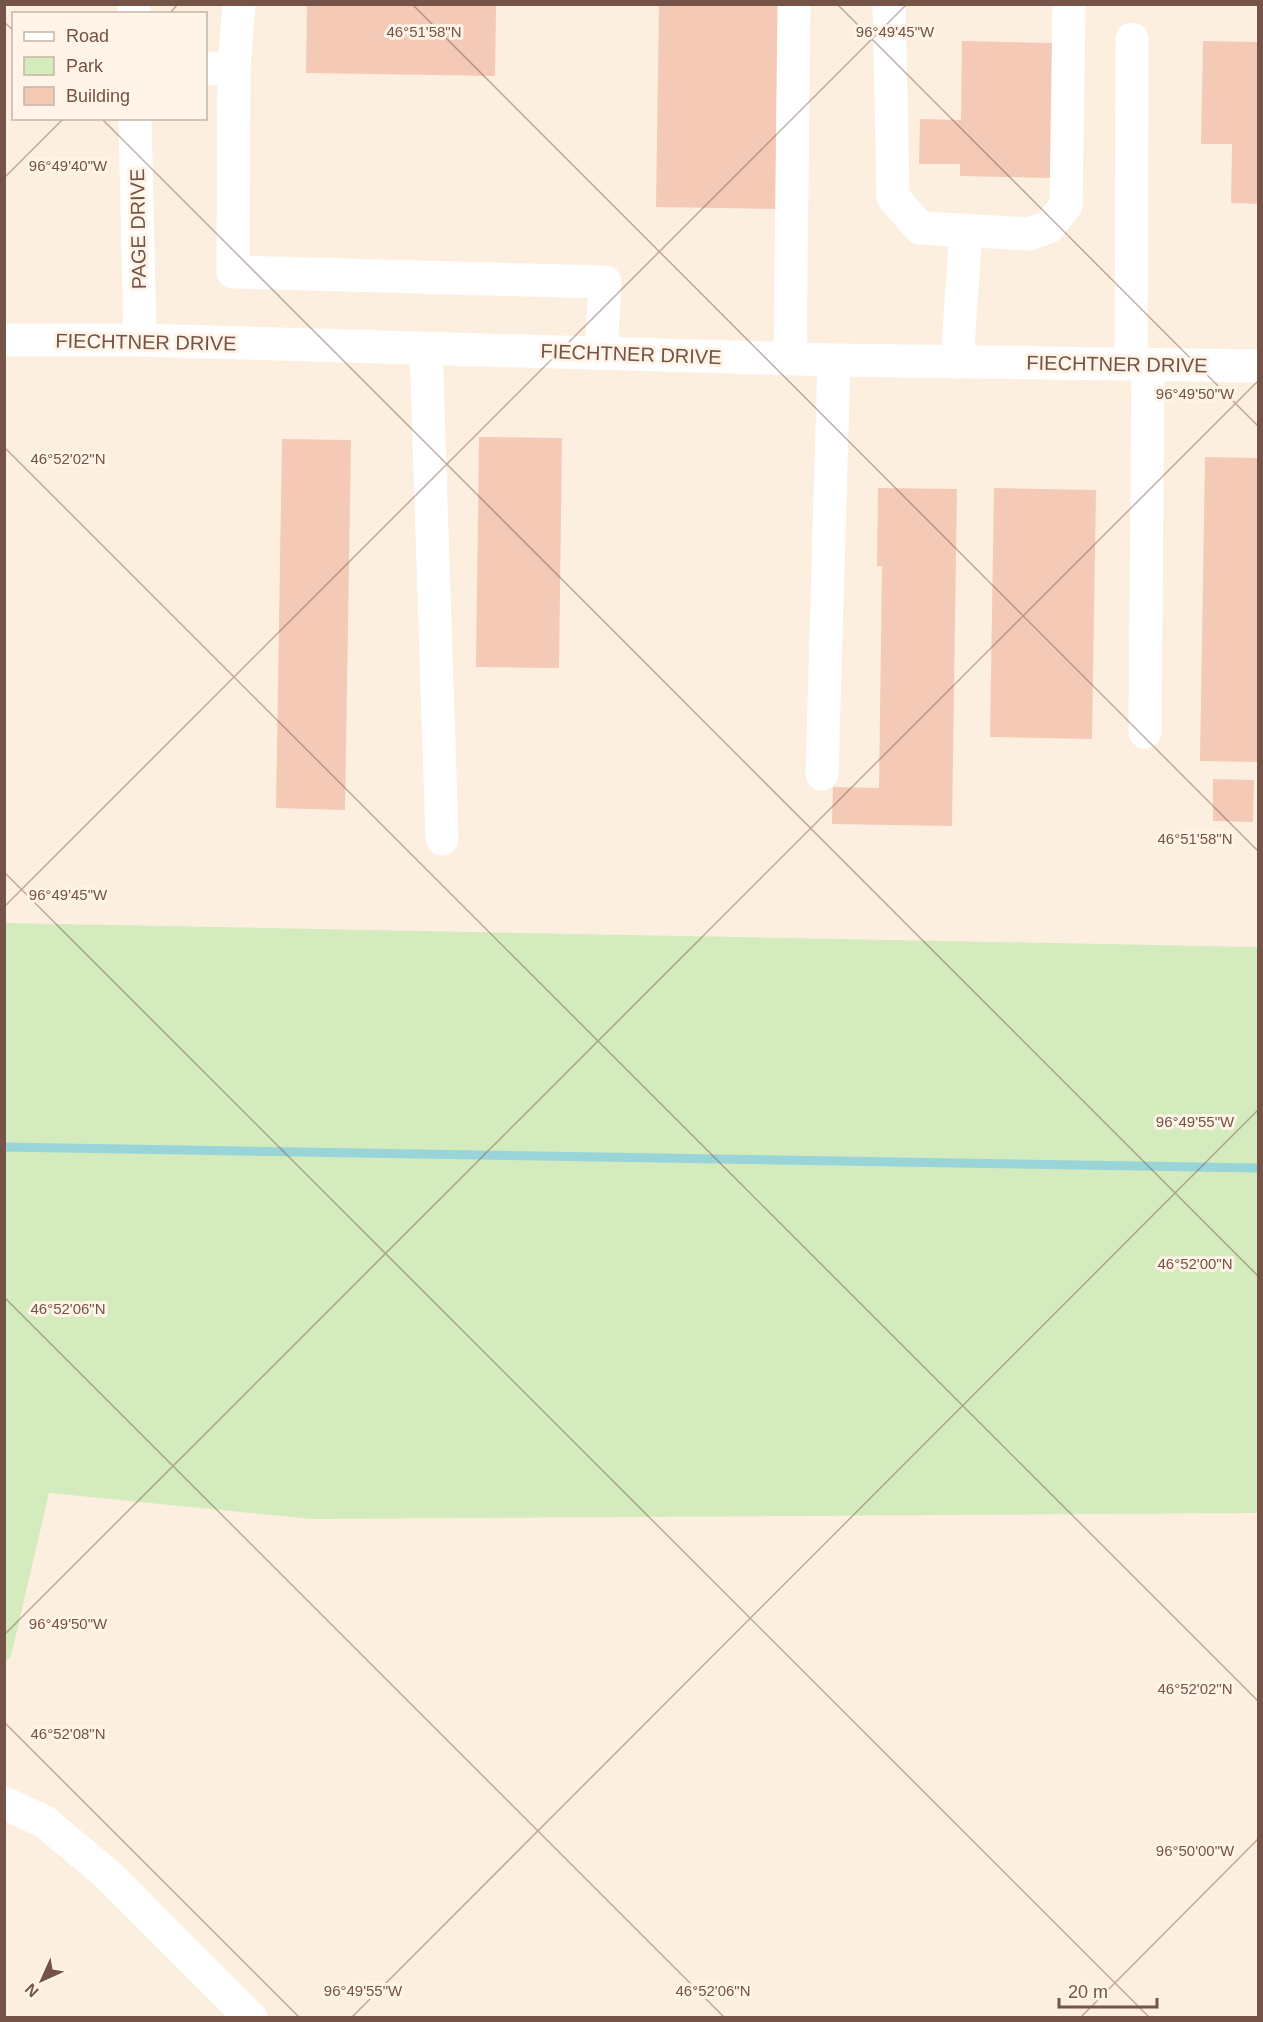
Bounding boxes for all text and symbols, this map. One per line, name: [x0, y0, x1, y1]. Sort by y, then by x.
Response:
legend: [12, 12, 207, 120]
text: 46°51'58"N: [386, 23, 462, 40]
text: 96°49'45"W: [856, 23, 935, 40]
text: Road: [66, 26, 109, 46]
text: Park: [66, 56, 104, 76]
text: Building: [66, 86, 130, 106]
text: 96°49'40"W: [29, 157, 108, 174]
street label: PAGE DRIVE: [126, 168, 150, 290]
street label: FIECHTNER DRIVE: [55, 329, 237, 355]
street label: FIECHTNER DRIVE: [540, 340, 722, 368]
street label: FIECHTNER DRIVE: [1026, 351, 1208, 377]
text: 96°49'50"W: [1156, 385, 1235, 402]
text: 46°52'02"N: [30, 450, 106, 467]
text: 46°51'58"N: [1157, 830, 1233, 847]
text: 96°49'45"W: [29, 886, 108, 903]
text: 96°49'55"W: [1156, 1113, 1235, 1130]
text: 46°52'00"N: [1157, 1255, 1233, 1272]
text: 46°52'06"N: [30, 1300, 106, 1317]
text: 96°49'50"W: [29, 1615, 108, 1632]
text: 46°52'02"N: [1157, 1680, 1233, 1697]
text: 46°52'08"N: [30, 1725, 106, 1742]
text: 96°50'00"W: [1156, 1842, 1235, 1859]
north arrow: [12, 1950, 72, 2010]
scale bar: [1059, 1971, 1156, 2009]
text: N: [22, 1980, 42, 2000]
text: 96°49'55"W: [324, 1982, 403, 1999]
text: 46°52'06"N: [675, 1982, 751, 1999]
text: 20 m: [1068, 1982, 1108, 2002]

